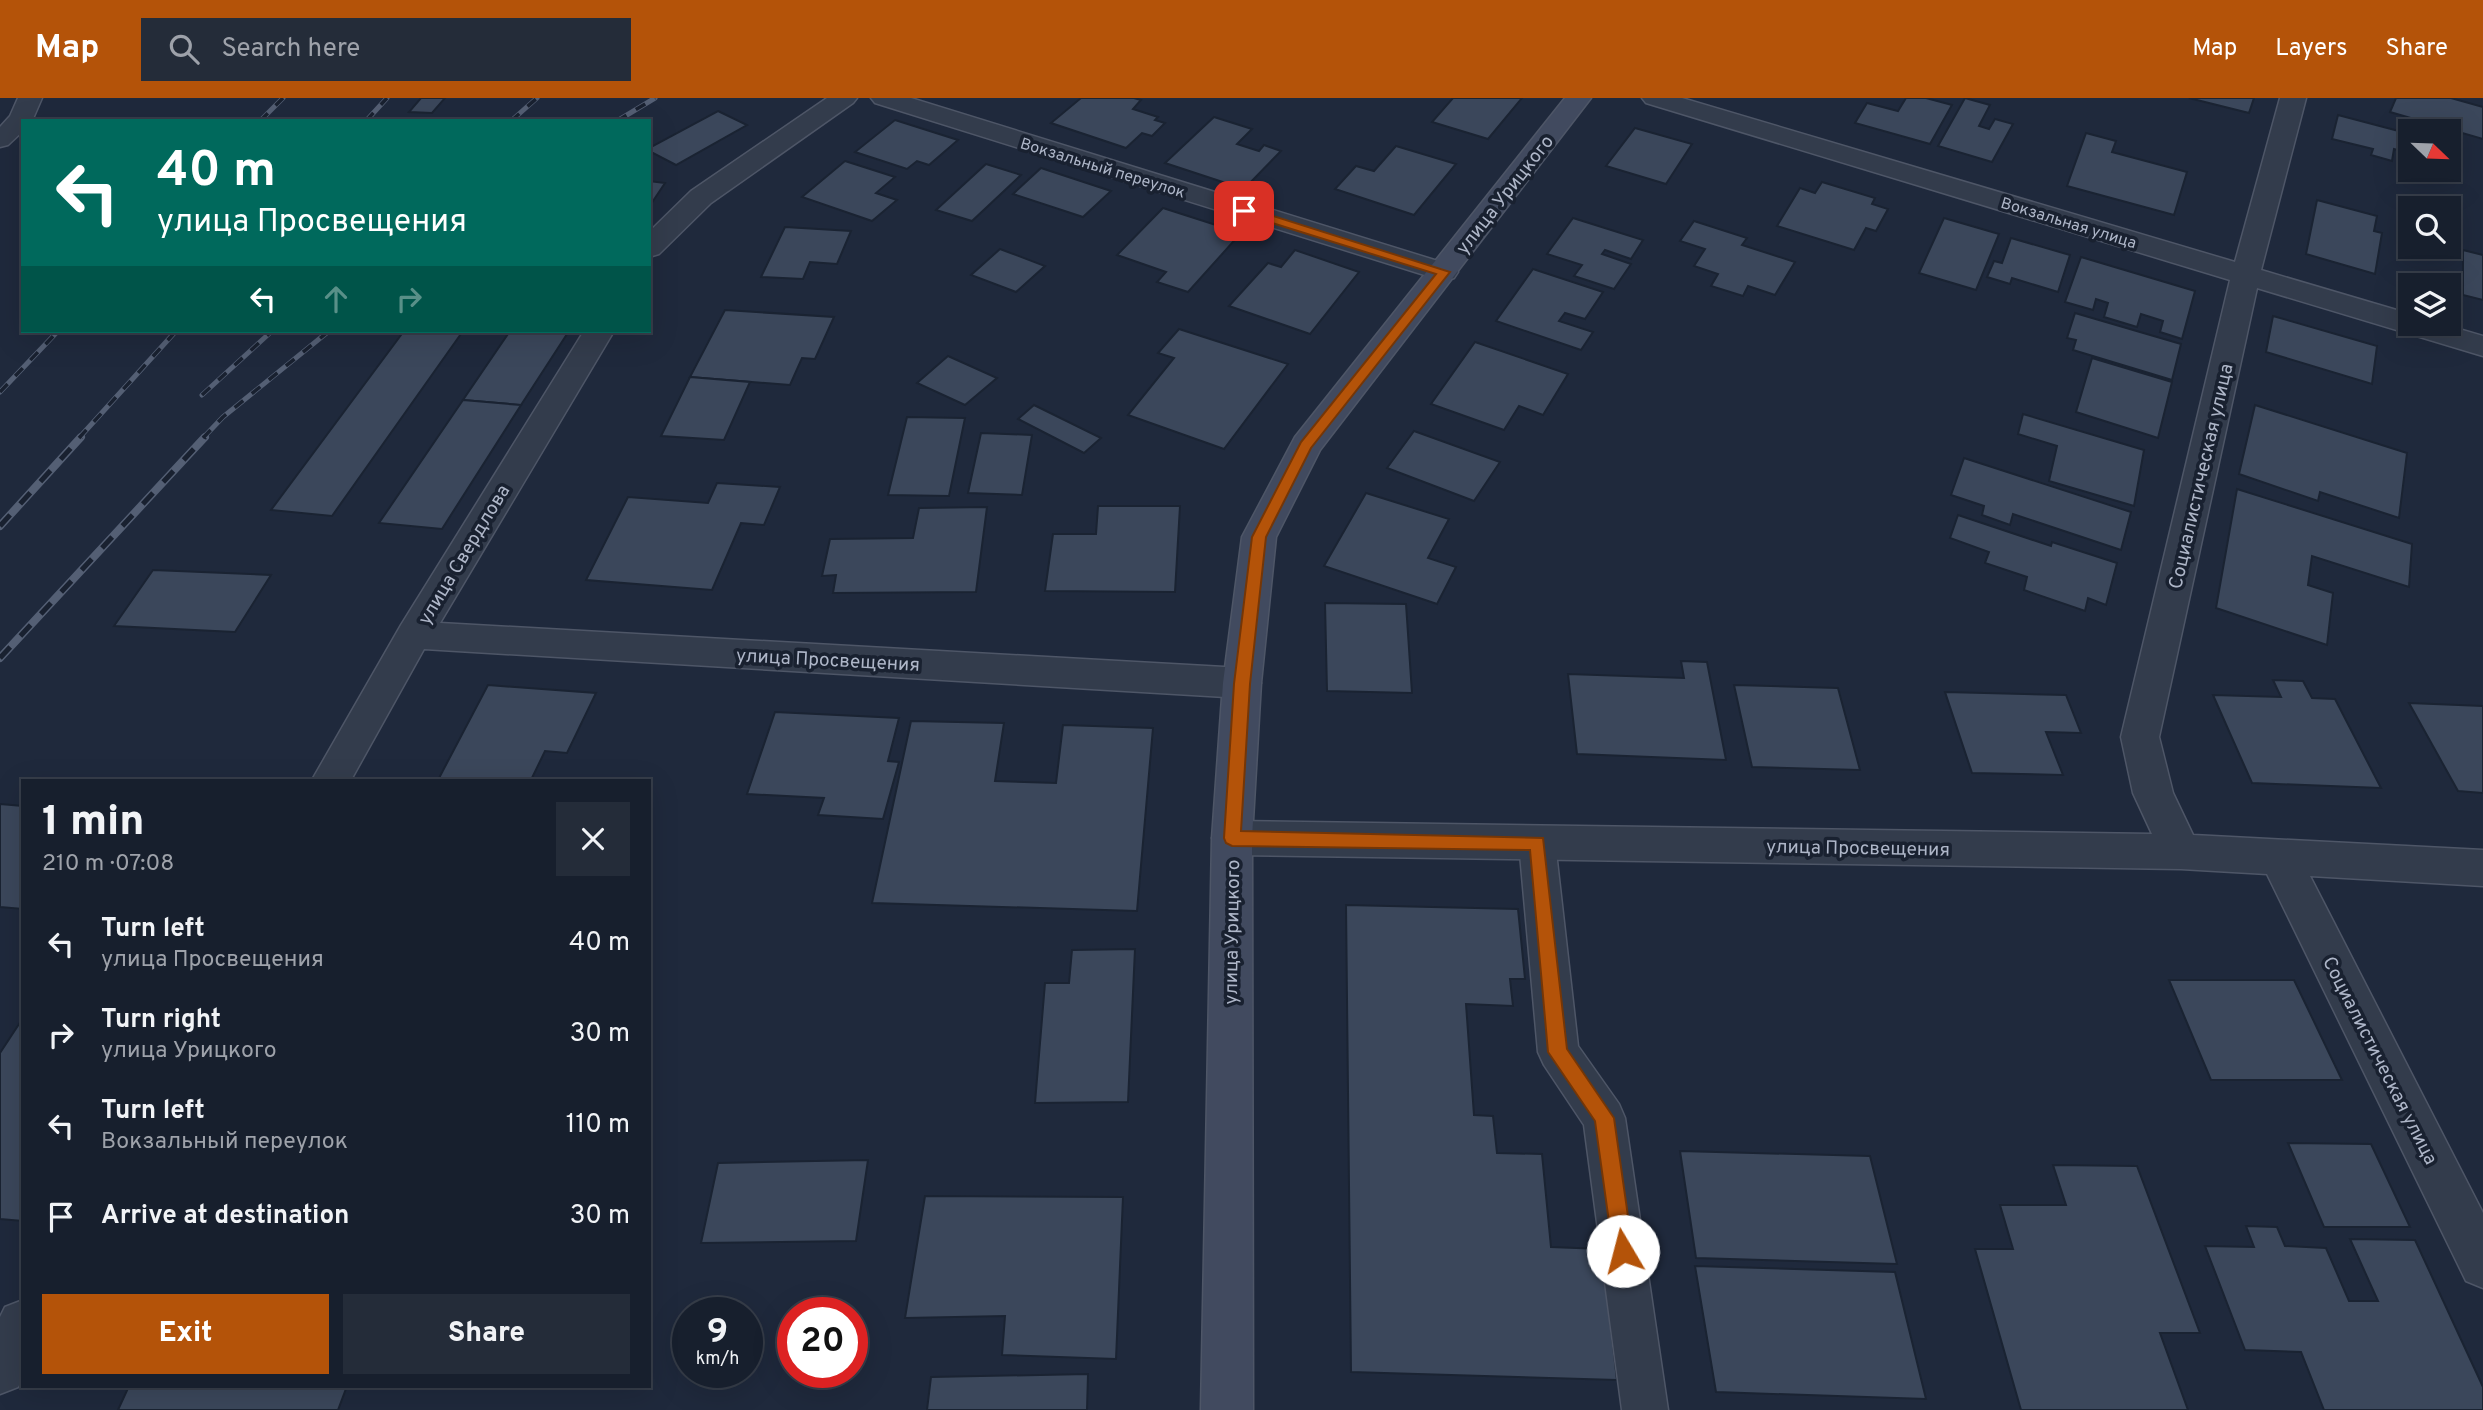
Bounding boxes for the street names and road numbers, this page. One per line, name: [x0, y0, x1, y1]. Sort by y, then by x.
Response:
street label: улица Урицкого: [1451, 131, 1560, 260]
street label: Вокзальный переулок: [1017, 134, 1187, 204]
street label: Вокзальная улица: [1998, 194, 2139, 254]
street label: Социалистическая улица: [2164, 361, 2240, 592]
street label: улица Свердлова: [413, 481, 516, 630]
street label: улица Просвещения: [735, 644, 920, 678]
street label: улица Просвещения: [1766, 835, 1950, 863]
street label: улица Урицкого: [1220, 859, 1246, 1005]
street label: Социалистическая улица: [2316, 953, 2442, 1169]

